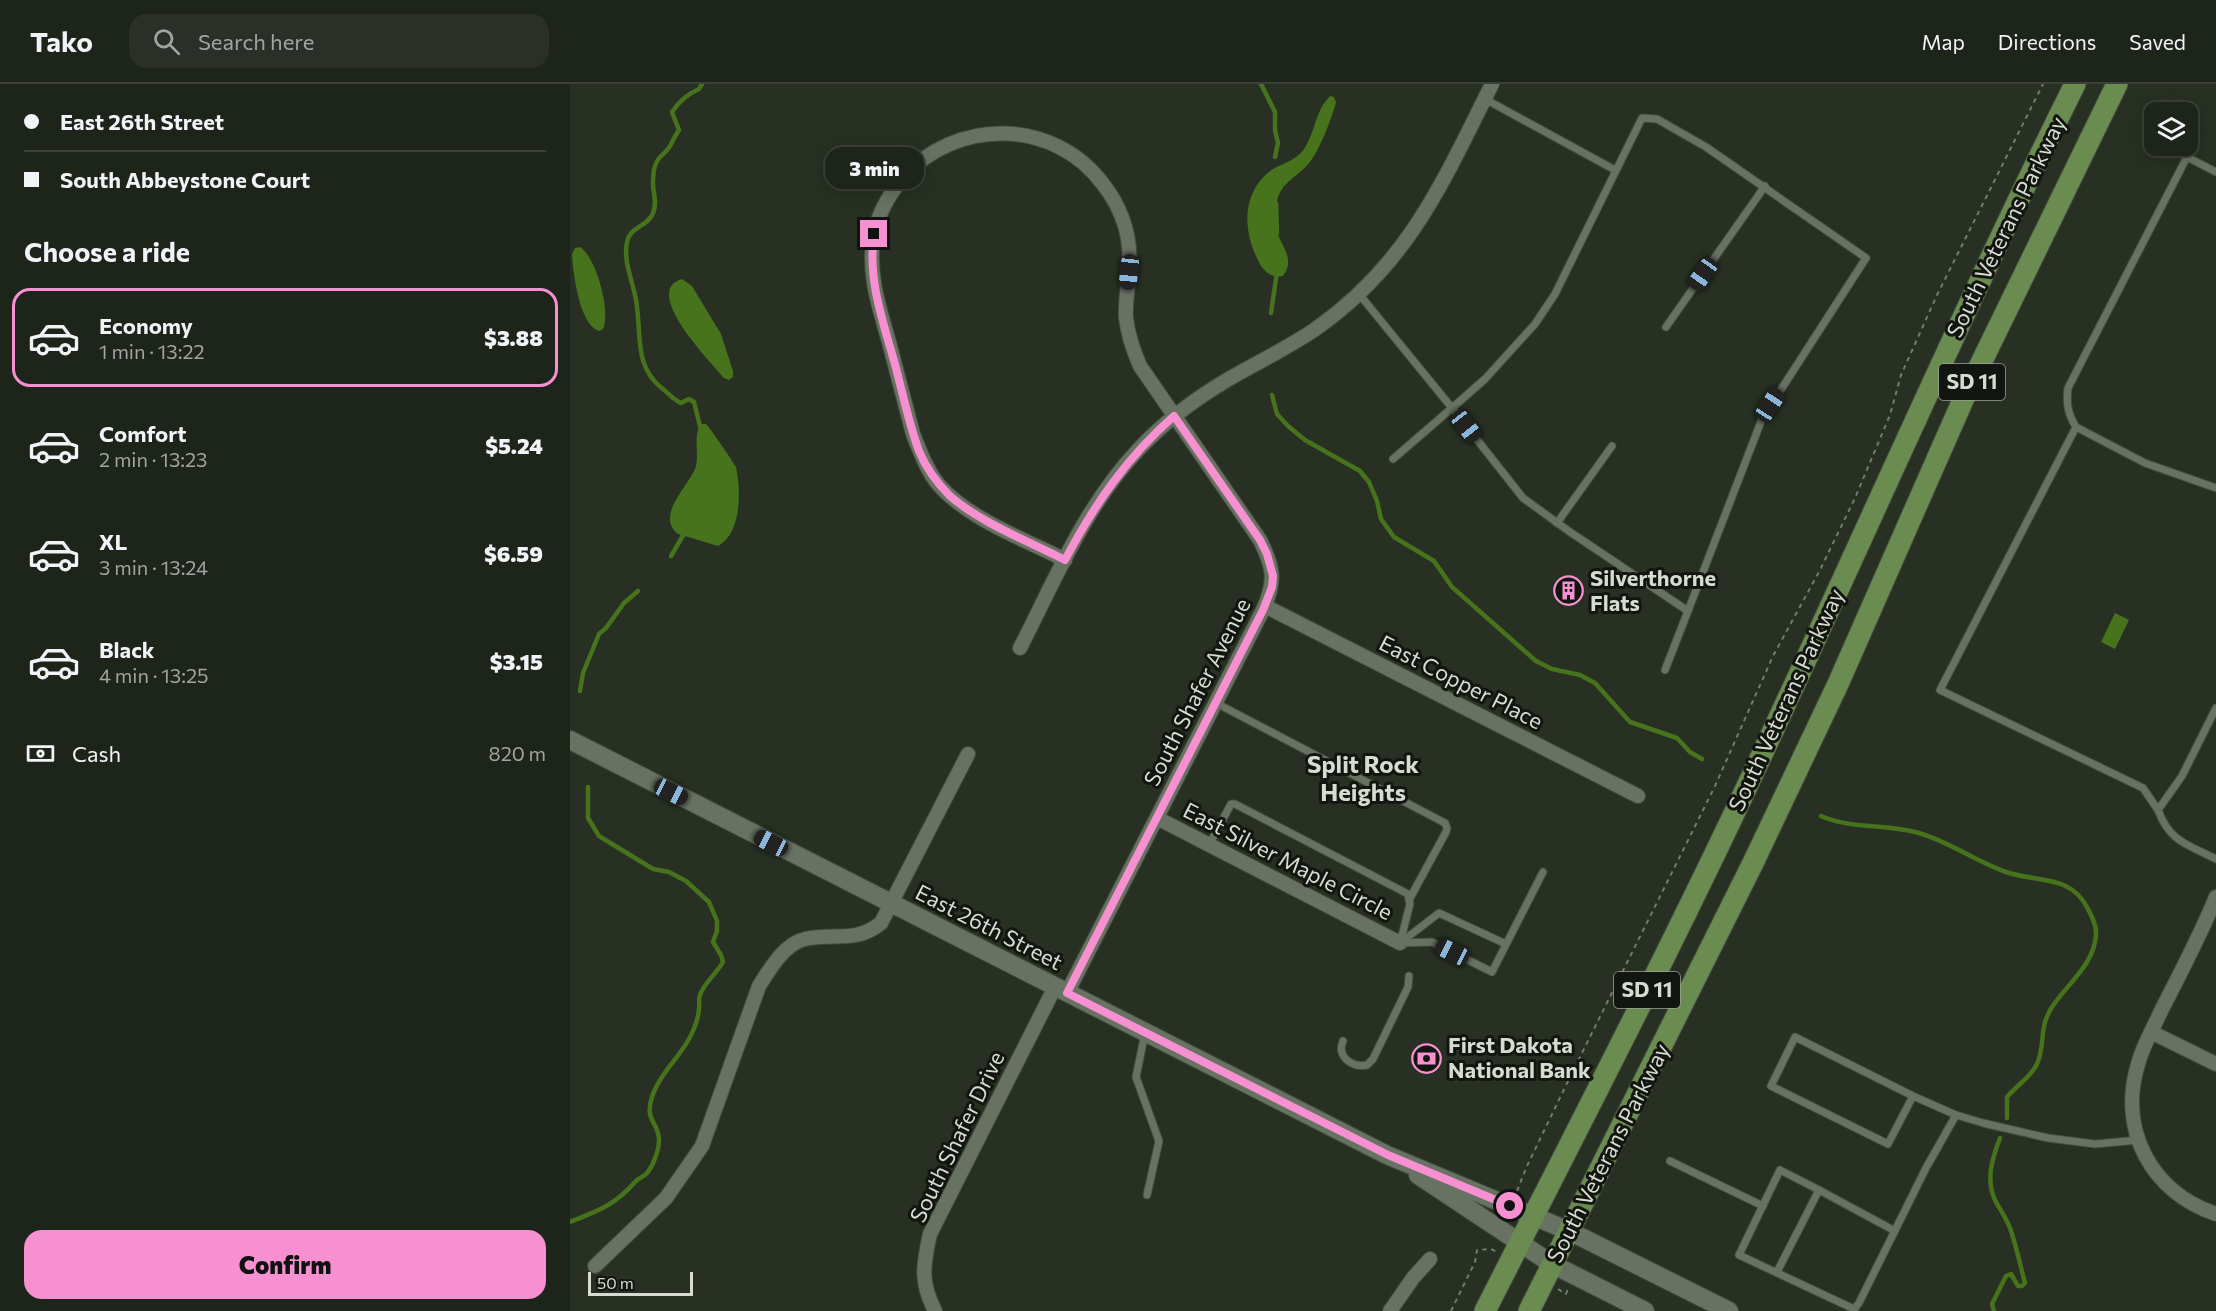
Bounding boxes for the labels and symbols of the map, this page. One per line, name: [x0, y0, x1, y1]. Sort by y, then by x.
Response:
street label: South Veterans Parkway: [1940, 112, 2071, 342]
callout: 3 min: [824, 147, 924, 189]
route end: [860, 220, 887, 247]
car: [1118, 253, 1140, 291]
car: [1685, 254, 1721, 294]
road number: SD 11: [1939, 364, 2005, 400]
car: [1753, 385, 1787, 425]
car: [1448, 406, 1484, 446]
place label: Silverthorne Flats: [1590, 564, 1716, 616]
building icon: Silverthorne Flats: [1553, 575, 1585, 607]
street label: South Veterans Parkway: [1722, 584, 1849, 815]
street label: South Shafer Avenue: [1137, 593, 1256, 790]
street label: East Copper Place: [1375, 629, 1548, 734]
district label: Split Rock Heights: [1307, 749, 1419, 806]
car: [651, 776, 691, 808]
street label: East Silver Maple Circle: [1179, 796, 1397, 925]
car: [751, 827, 791, 859]
street label: East 26th Street: [911, 878, 1067, 975]
car: [1432, 936, 1472, 968]
road number: SD 11: [1614, 972, 1680, 1008]
place label: First Dakota National Bank: [1448, 1031, 1591, 1083]
street label: South Veterans Parkway: [1540, 1039, 1675, 1267]
bank icon: First Dakota National Bank: [1411, 1042, 1443, 1074]
street label: South Shafer Drive: [903, 1047, 1010, 1227]
route start: [1496, 1192, 1523, 1219]
scale bar: [588, 1269, 693, 1296]

